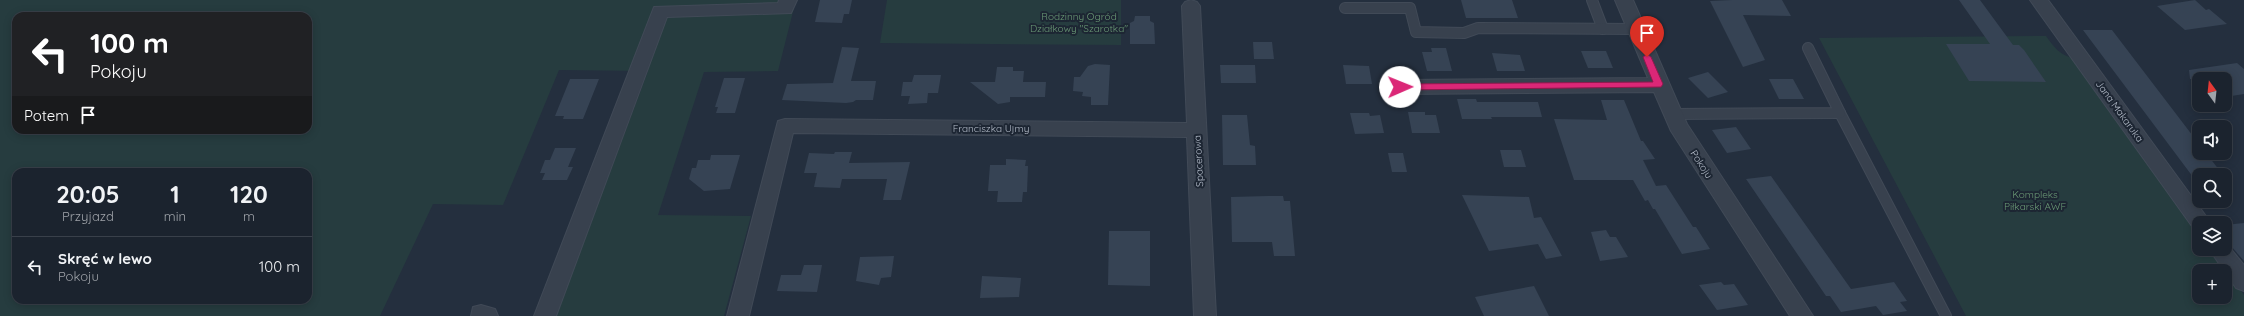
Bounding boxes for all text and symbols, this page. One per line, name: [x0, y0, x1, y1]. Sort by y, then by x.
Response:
park label: Rodzinny Ogród Działkowy "Szarotka": [1030, 10, 1128, 35]
pin: [1630, 16, 1664, 57]
icon: arrive: [1636, 22, 1658, 44]
text: 100 m: [90, 25, 169, 60]
icon: left: [24, 28, 76, 80]
text: Pokoju: [90, 60, 147, 83]
position arrow: [1379, 66, 1421, 108]
north arrow: [2192, 72, 2232, 112]
map controls: [2192, 72, 2232, 304]
street label: Jana Makaruka: [2093, 78, 2146, 145]
icon: arrive: [77, 104, 99, 126]
text: Potem: [24, 106, 69, 125]
button: sound: [2192, 120, 2232, 160]
street label: Franciszka Ujmy: [953, 122, 1029, 135]
street label: Spacerowa: [1191, 135, 1206, 187]
street label: Pokoju: [1688, 148, 1716, 181]
button: search: [2192, 168, 2232, 208]
text: 20:05: [56, 179, 120, 209]
text: 1: [170, 179, 180, 209]
text: 120: [230, 179, 268, 209]
park label: Kompleks Piłkarski AWF: [2004, 188, 2066, 213]
text: Przyjazd: [62, 208, 114, 224]
text: min: [164, 208, 186, 224]
text: m: [243, 208, 255, 224]
button: layers: [2192, 216, 2232, 256]
text: Skręć w lewo: [58, 249, 152, 268]
icon: left: [24, 256, 46, 278]
text: 100 m: [259, 257, 300, 276]
button: +: [2192, 264, 2232, 304]
text: Pokoju: [58, 268, 99, 284]

